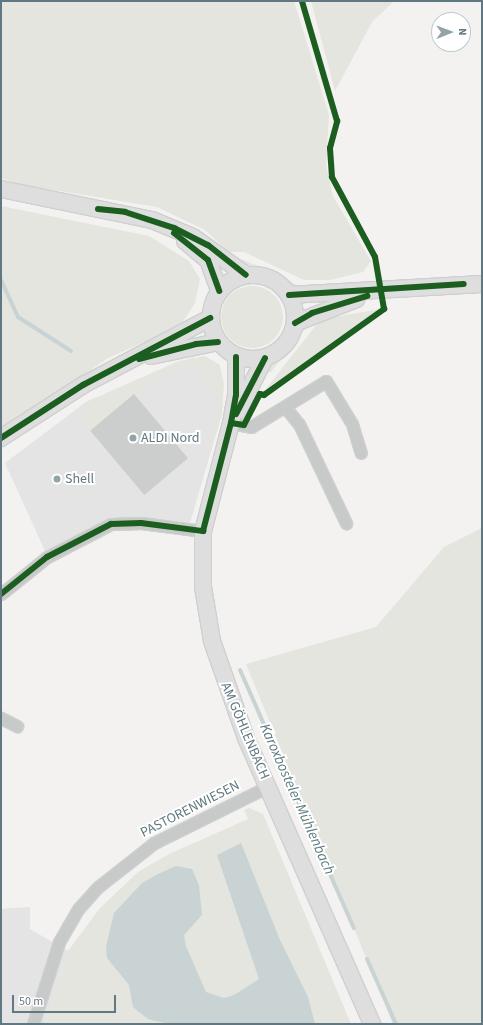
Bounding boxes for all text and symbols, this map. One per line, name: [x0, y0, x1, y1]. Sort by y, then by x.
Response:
north arrow: [431, 12, 471, 52]
text: N: [455, 28, 470, 36]
place label: ALDI Nord: [141, 430, 200, 446]
marker: ALDI Nord: [128, 433, 138, 443]
place label: Shell: [65, 471, 94, 487]
marker: Shell: [52, 474, 62, 484]
street label: AM GÖHLENBACH: [217, 680, 273, 782]
water label: Karoxbosteler Mühlenbach: [256, 721, 338, 877]
street label: PASTORENWIESEN: [138, 777, 242, 841]
scale bar: [14, 987, 118, 1013]
text: 50 m: [19, 993, 43, 1010]

